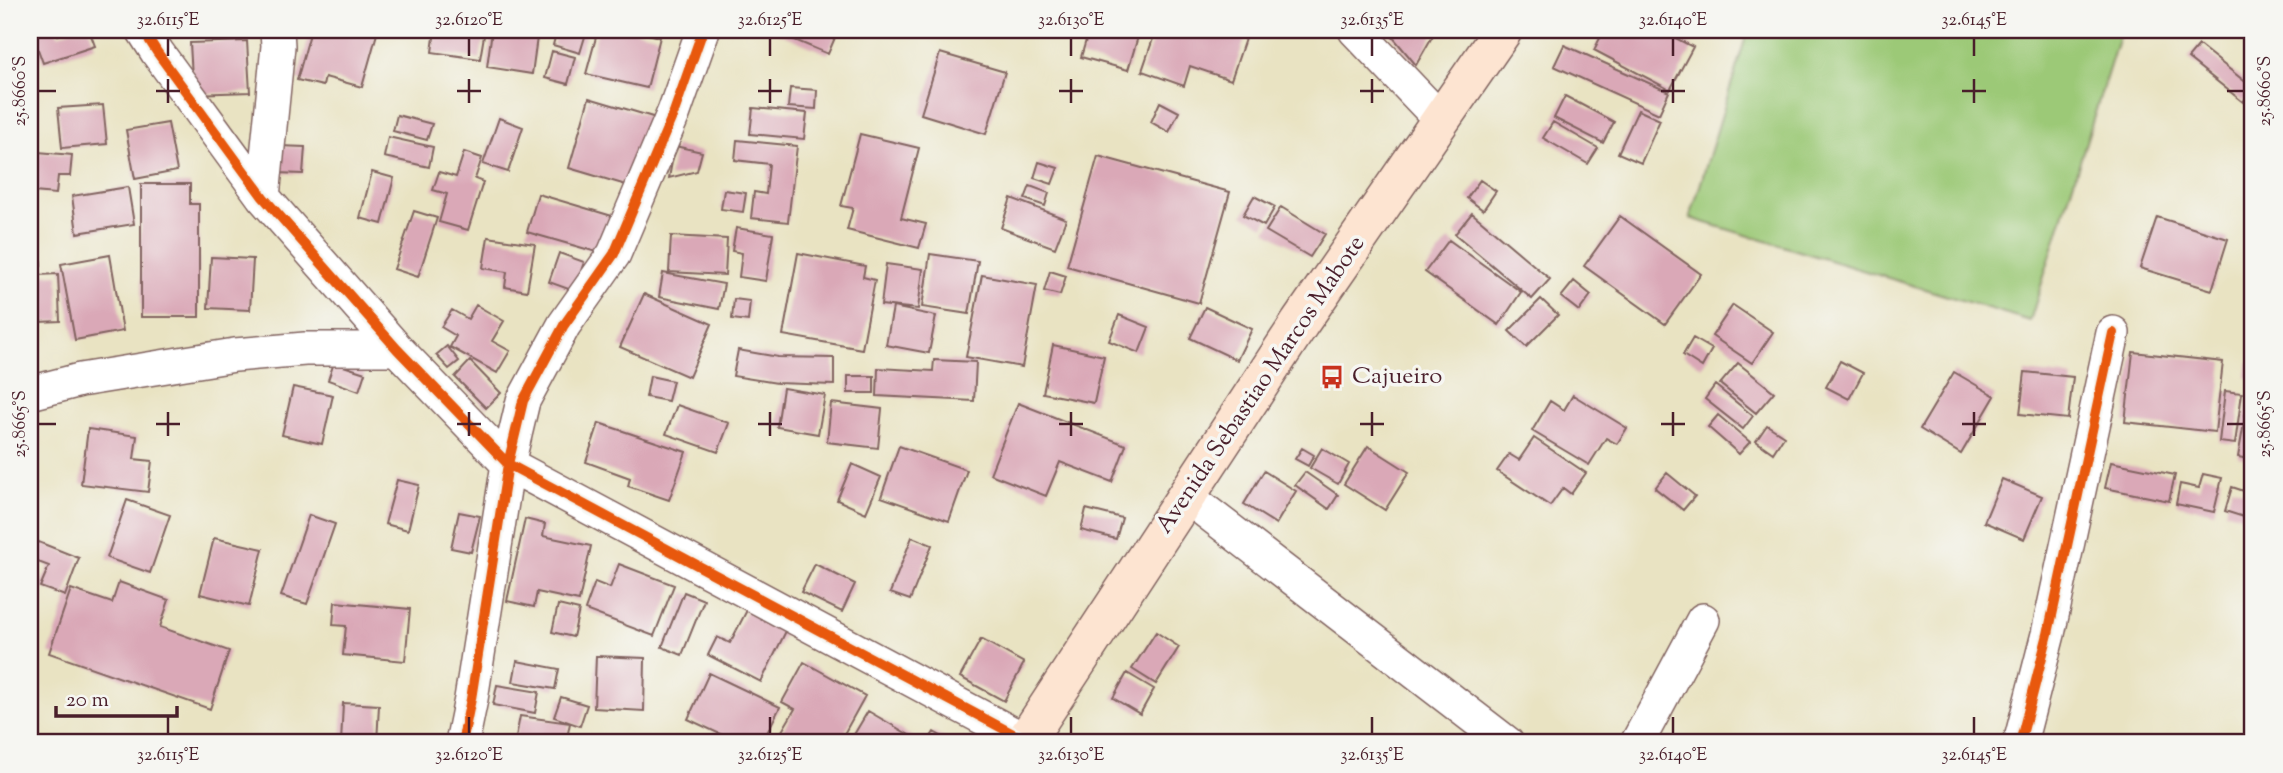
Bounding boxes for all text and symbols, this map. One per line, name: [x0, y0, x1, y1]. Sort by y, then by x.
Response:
text: 32.6115°E: [137, 8, 199, 34]
text: 32.6120°E: [435, 8, 503, 34]
text: 32.6125°E: [738, 8, 803, 34]
text: 32.6130°E: [1038, 8, 1104, 34]
text: 32.6135°E: [1340, 8, 1404, 34]
text: 32.6140°E: [1639, 8, 1707, 34]
text: 32.6145°E: [1941, 8, 2007, 34]
text: 25.8660°S: [8, 56, 34, 126]
text: 25.8660°S: [2253, 56, 2279, 126]
street label: Avenida Sebastiao Marcos Mabote: [1148, 229, 1374, 541]
place label: Cajueiro: [1352, 360, 1442, 394]
bus stop icon: Cajueiro: [1318, 363, 1346, 391]
text: 25.8665°S: [8, 390, 34, 458]
text: 25.8665°S: [2253, 390, 2279, 458]
scale bar: [56, 675, 177, 719]
text: 20 m: [66, 686, 109, 716]
text: 32.6115°E: [137, 743, 199, 769]
text: 32.6120°E: [435, 743, 503, 769]
text: 32.6125°E: [738, 743, 803, 769]
text: 32.6130°E: [1038, 743, 1104, 769]
text: 32.6135°E: [1340, 743, 1404, 769]
text: 32.6140°E: [1639, 743, 1707, 769]
text: 32.6145°E: [1941, 743, 2007, 769]

